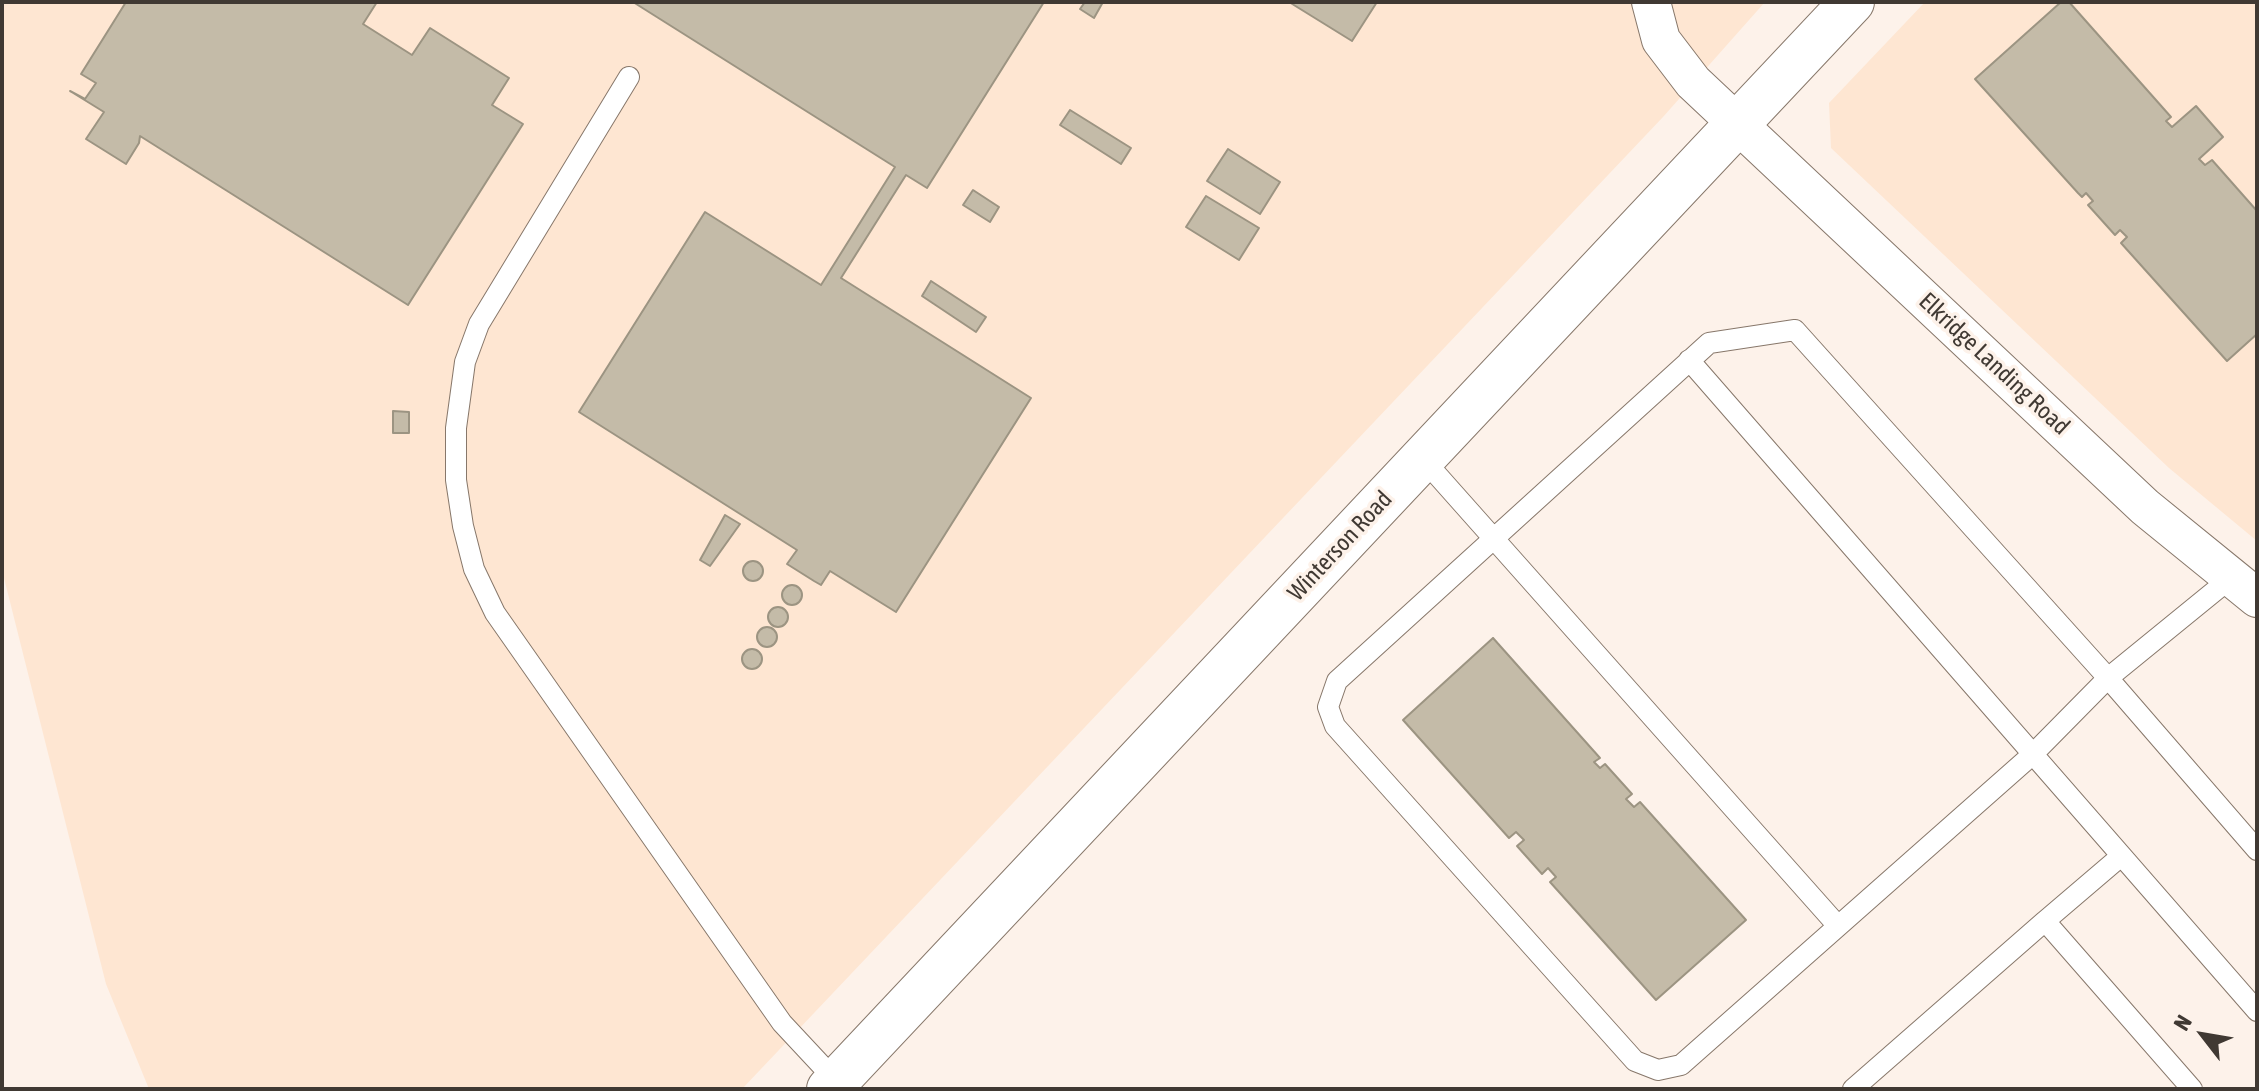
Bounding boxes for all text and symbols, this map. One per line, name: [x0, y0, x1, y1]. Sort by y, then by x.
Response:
street label: Elkridge Landing Road: [1913, 287, 2075, 441]
street label: Winterson Road: [1282, 485, 1398, 607]
north arrow: [2163, 995, 2243, 1075]
text: N: [2168, 1010, 2197, 1035]

